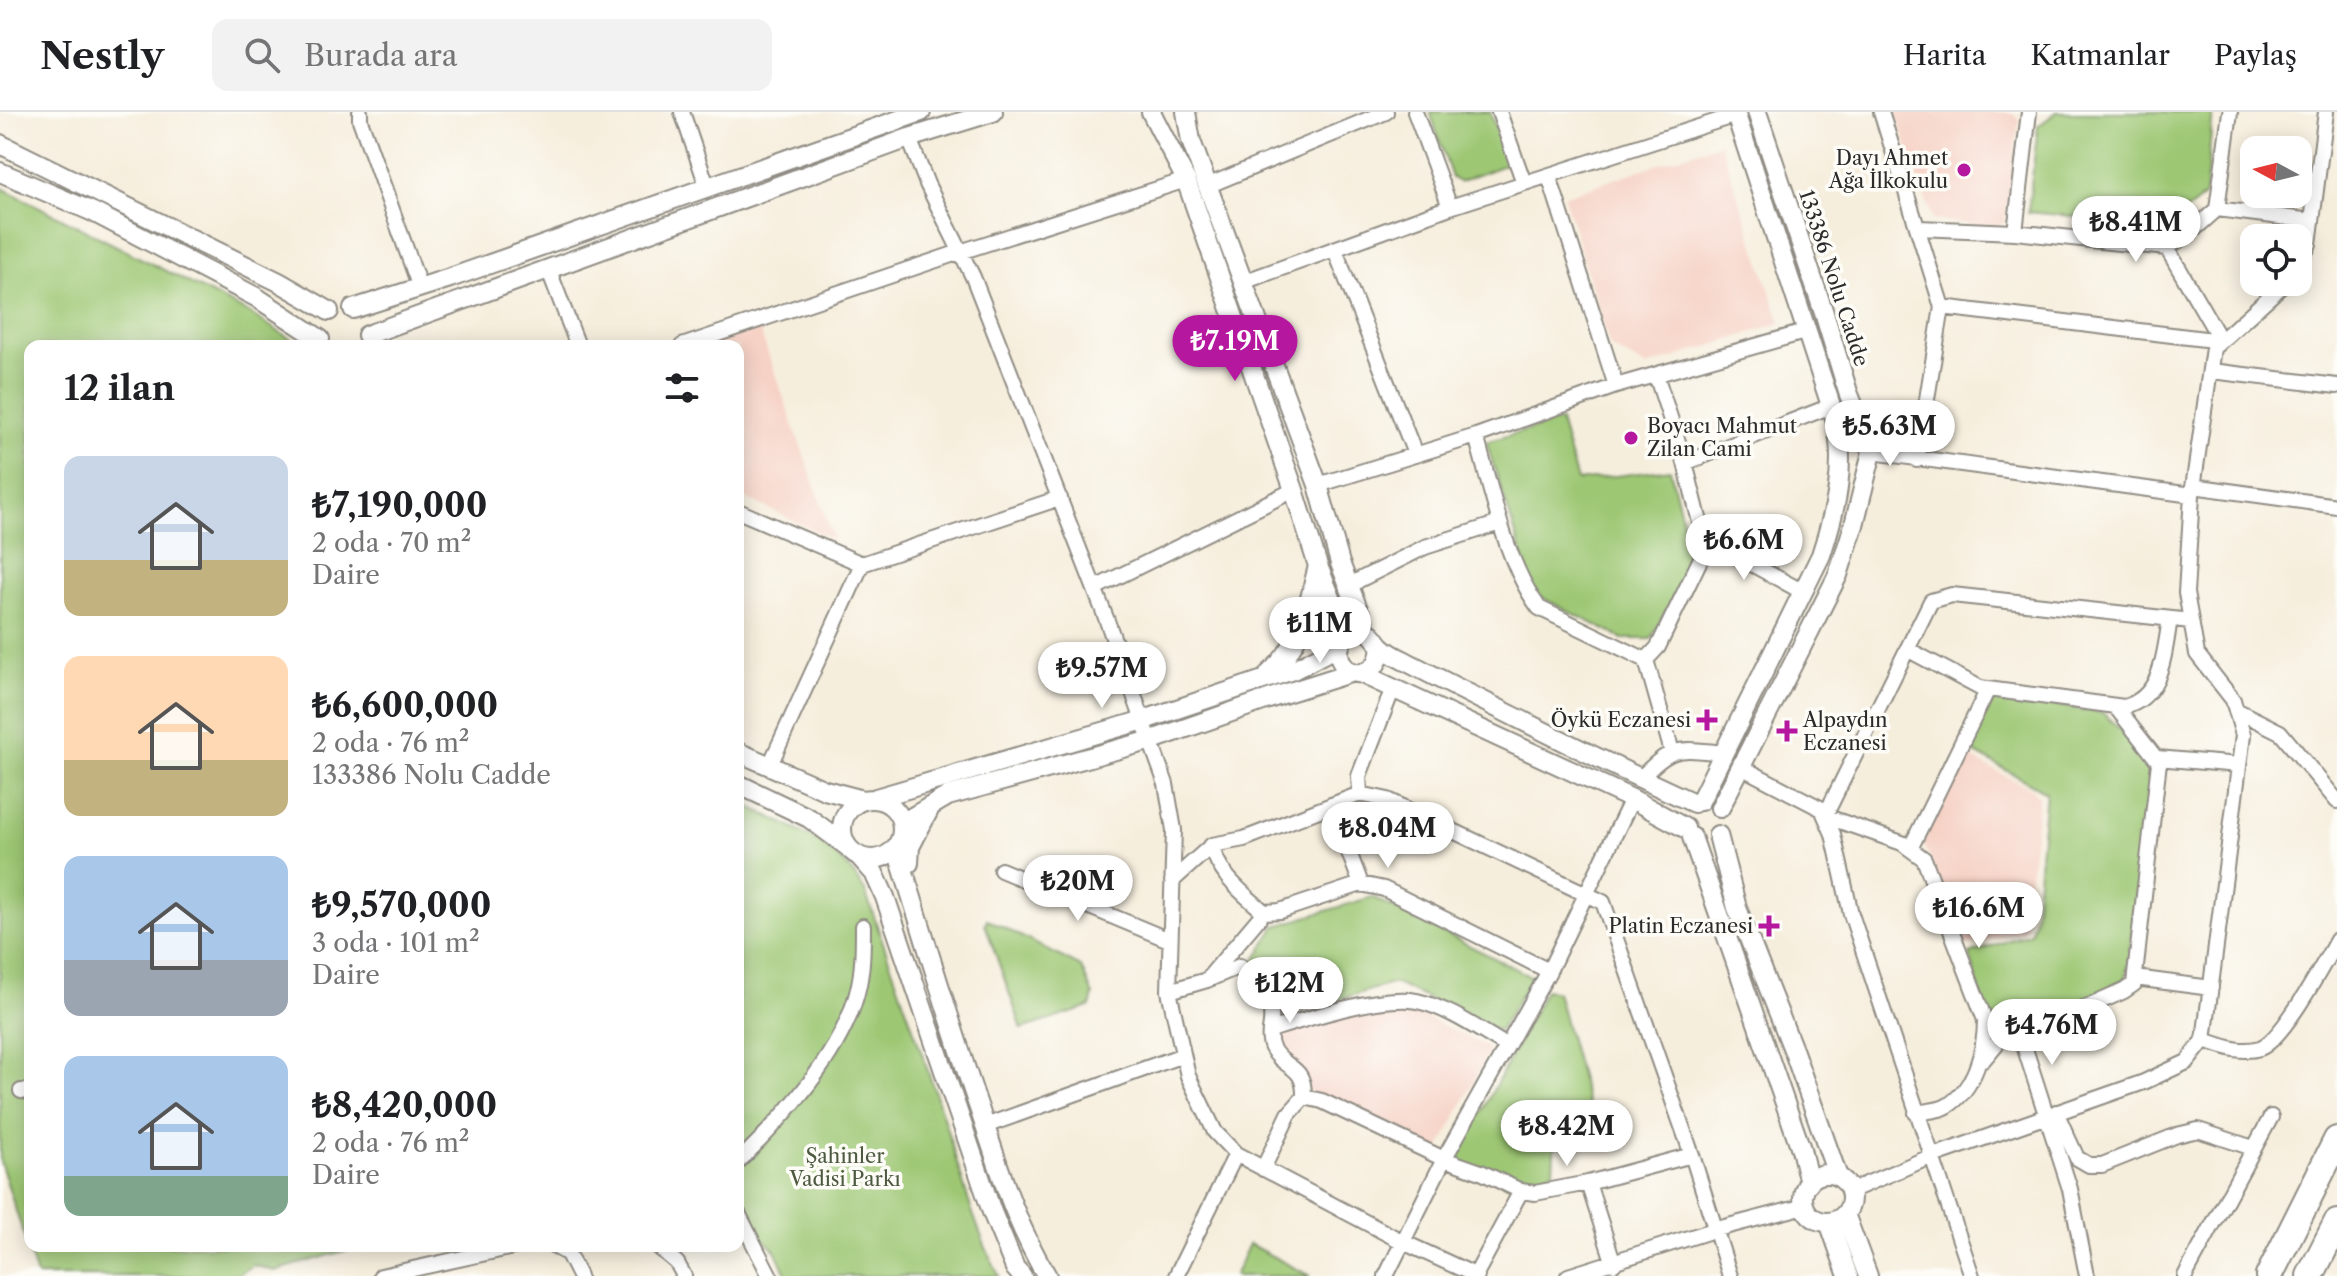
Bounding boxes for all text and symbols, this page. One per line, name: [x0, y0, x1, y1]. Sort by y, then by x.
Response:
search box: [212, 19, 772, 91]
text: Nestly: [40, 32, 164, 79]
icon: search: [240, 33, 284, 77]
text: Burada ara: [304, 37, 458, 74]
text: Harita: [1903, 38, 1986, 72]
text: Katmanlar: [2030, 38, 2170, 72]
text: Paylaş: [2214, 38, 2297, 72]
north arrow: [2240, 136, 2312, 208]
map controls: [2240, 136, 2312, 296]
place label: Dayı Ahmet Ağa İlkokulu: [1828, 146, 1948, 193]
marker: Dayı Ahmet Ağa İlkokulu: [1955, 161, 1973, 179]
street label: 133386 Nolu Cadde: [1794, 187, 1874, 369]
pin: ₺8.41M: [2071, 196, 2201, 264]
text: ₺8.41M: [2090, 206, 2182, 238]
button: locate: [2240, 224, 2312, 296]
pin: ₺7.19M: [1170, 315, 1300, 383]
text: ₺7.19M: [1190, 325, 1280, 357]
icon: filters: [660, 366, 704, 410]
text: 12 ilan: [64, 367, 175, 409]
pin: ₺5.63M: [1825, 400, 1955, 468]
text: ₺5.63M: [1843, 410, 1937, 442]
place label: Boyacı Mahmut Zilan Cami: [1647, 414, 1797, 461]
marker: Boyacı Mahmut Zilan Cami: [1622, 429, 1640, 447]
text: ₺7,190,000: [312, 484, 487, 526]
icon: home: [128, 488, 224, 584]
pin: ₺6.6M: [1688, 514, 1800, 582]
text: ₺6.6M: [1704, 524, 1784, 556]
text: 2 oda · 70 m²: [312, 527, 471, 559]
text: Daire: [312, 559, 380, 591]
pin: ₺11M: [1273, 597, 1367, 665]
text: ₺11M: [1287, 607, 1353, 639]
pin: ₺9.57M: [1037, 642, 1167, 710]
text: ₺9.57M: [1056, 652, 1148, 684]
text: ₺6,600,000: [312, 684, 498, 726]
icon: home: [128, 688, 224, 784]
place label: Öykü Eczanesi: [1551, 707, 1691, 732]
place label: Alpaydın Eczanesi: [1802, 708, 1888, 755]
marker: Öykü Eczanesi: [1698, 711, 1716, 729]
marker: Alpaydın Eczanesi: [1778, 722, 1796, 740]
text: 2 oda · 76 m²: [312, 727, 469, 759]
text: 133386 Nolu Cadde: [312, 759, 551, 791]
pin: ₺8.04M: [1323, 802, 1453, 870]
text: ₺8.04M: [1339, 812, 1437, 844]
pin: ₺20M: [1031, 855, 1125, 923]
text: ₺20M: [1041, 865, 1115, 897]
pin: ₺16.6M: [1914, 882, 2044, 950]
text: ₺9,570,000: [312, 884, 491, 926]
icon: home: [128, 888, 224, 984]
text: ₺16.6M: [1933, 892, 2025, 924]
place label: Platin Eczanesi: [1609, 914, 1753, 938]
marker: Platin Eczanesi: [1760, 917, 1778, 935]
text: 3 oda · 101 m²: [312, 927, 480, 959]
pin: ₺12M: [1243, 957, 1337, 1025]
text: Daire: [312, 959, 380, 991]
text: ₺12M: [1255, 967, 1325, 999]
pin: ₺4.76M: [1987, 999, 2117, 1067]
text: ₺4.76M: [2005, 1009, 2099, 1041]
text: ₺8,420,000: [312, 1084, 497, 1126]
icon: home: [128, 1088, 224, 1184]
pin: ₺8.42M: [1502, 1100, 1632, 1168]
text: ₺8.42M: [1519, 1110, 1615, 1142]
text: 2 oda · 76 m²: [312, 1127, 469, 1159]
park label: Şahinler Vadisi Parkı: [788, 1144, 901, 1191]
text: Daire: [312, 1159, 380, 1191]

